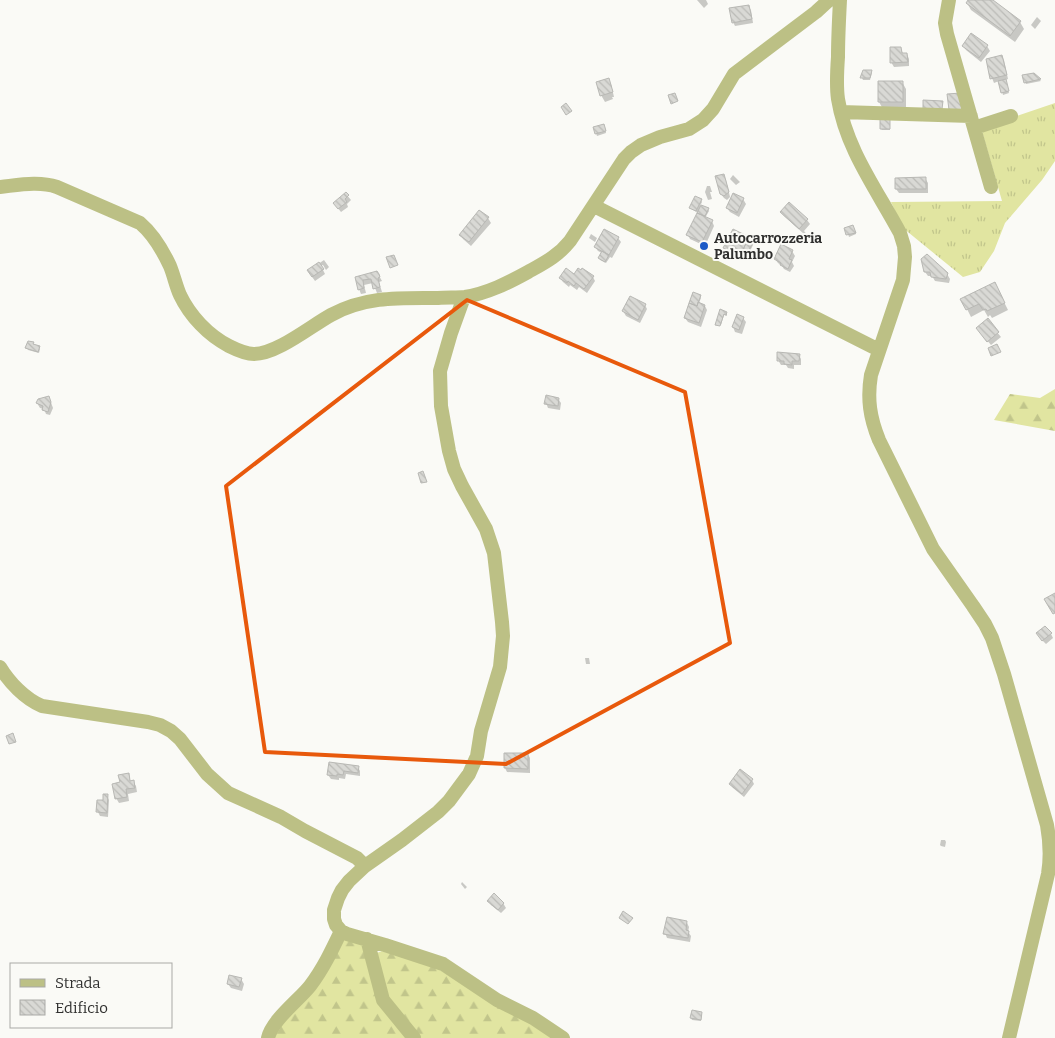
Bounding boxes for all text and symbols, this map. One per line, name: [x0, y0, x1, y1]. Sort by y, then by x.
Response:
place label: Autocarrozzeria Palumbo: [714, 230, 822, 263]
marker: Autocarrozzeria Palumbo: [698, 240, 710, 252]
legend: [10, 963, 172, 1028]
text: Strada: [55, 974, 101, 992]
text: Edificio: [55, 999, 108, 1017]

